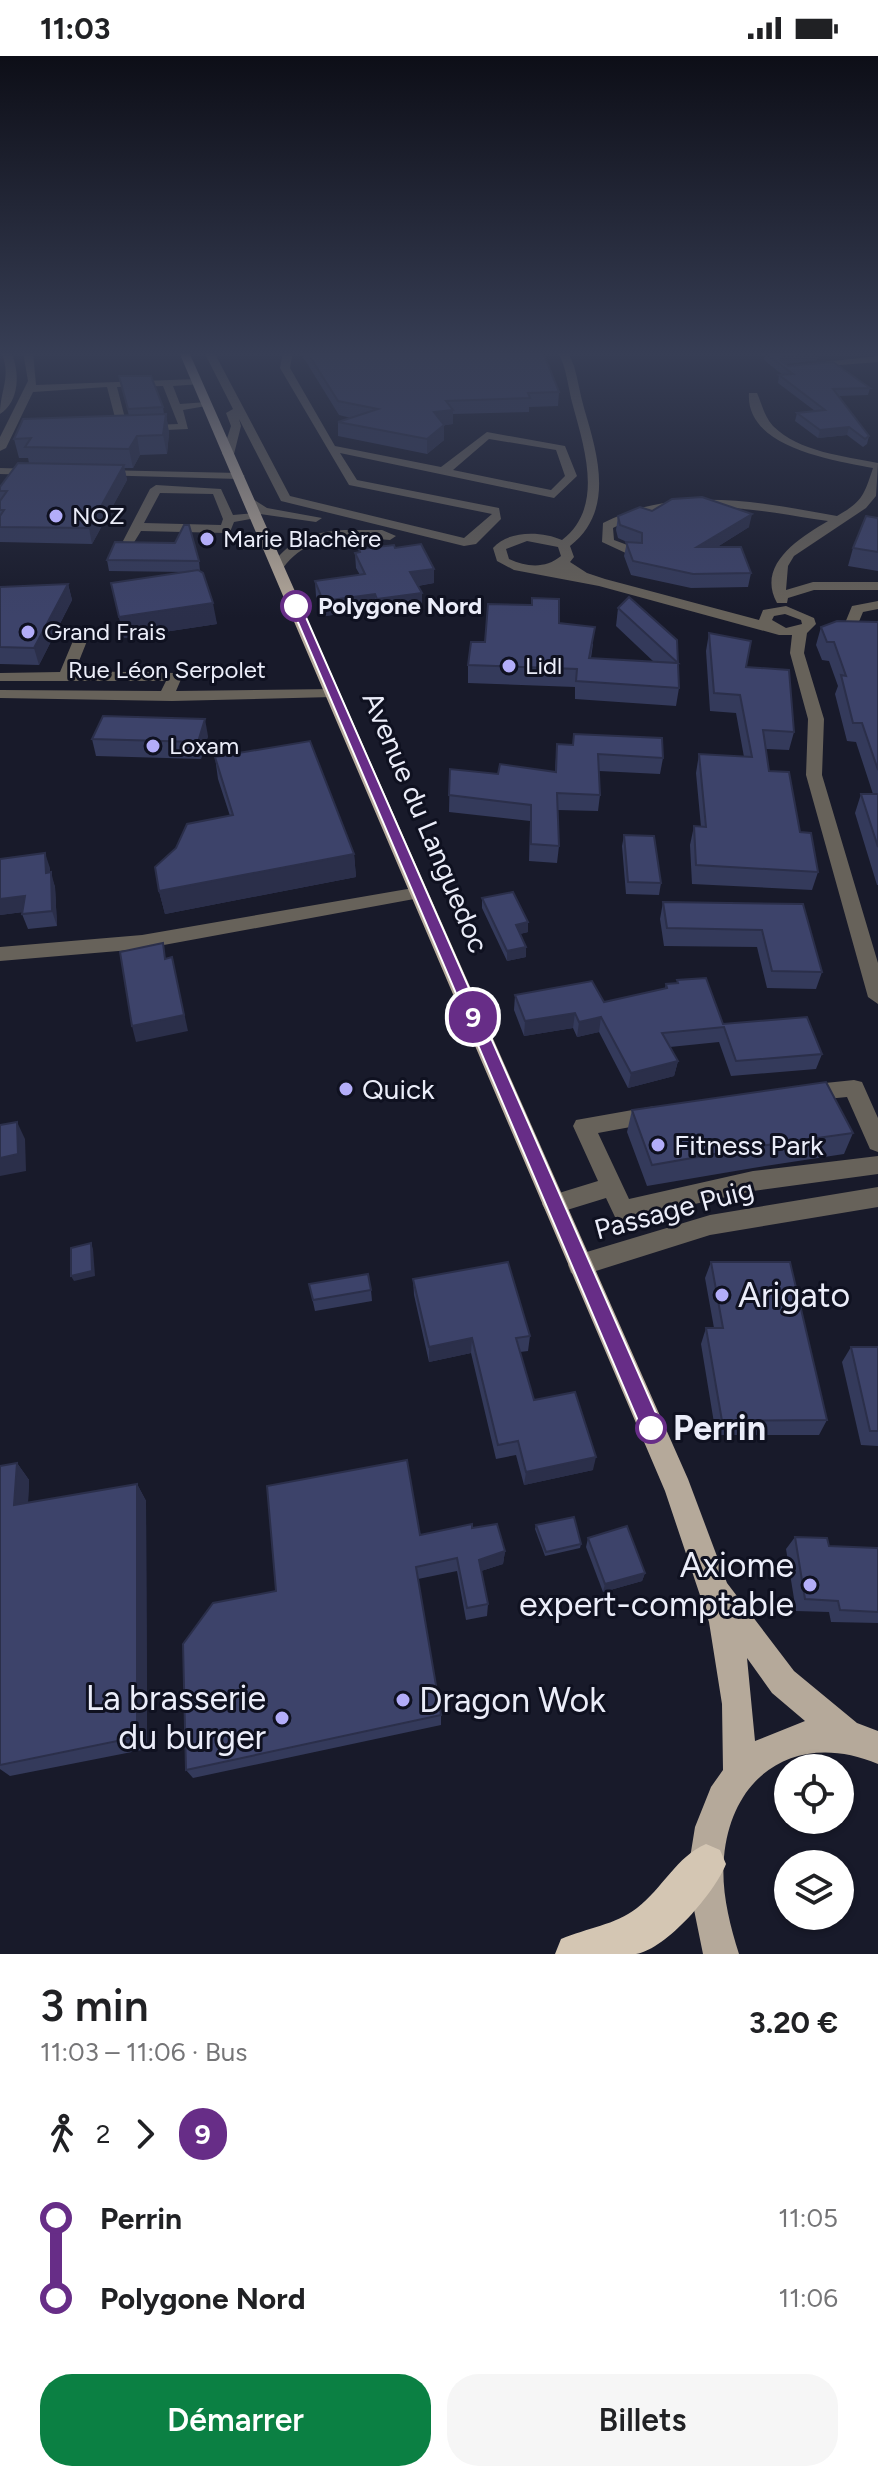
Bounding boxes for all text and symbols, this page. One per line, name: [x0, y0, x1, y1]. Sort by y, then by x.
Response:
text: 11:03: [40, 10, 110, 47]
place label: NOZ: [72, 501, 125, 530]
marker: NOZ: [47, 507, 65, 525]
place label: Marie Blachère: [223, 524, 381, 553]
marker: Marie Blachère: [198, 530, 216, 548]
marker: Polygone Nord: [281, 591, 311, 621]
place label: Polygone Nord: [318, 591, 482, 620]
place label: Grand Frais: [44, 617, 166, 646]
marker: Grand Frais: [19, 623, 37, 641]
place label: Lidl: [525, 651, 562, 680]
street label: Rue Léon Serpolet: [68, 655, 266, 684]
marker: Lidl: [500, 657, 518, 675]
street label: Avenue du Languedoc: [356, 686, 496, 958]
place label: Loxam: [169, 731, 239, 760]
marker: Loxam: [144, 737, 162, 755]
line badge: 9: [447, 991, 499, 1043]
text: 9: [465, 1000, 481, 1034]
place label: Quick: [362, 1072, 435, 1106]
marker: Quick: [337, 1080, 355, 1098]
place label: Fitness Park: [674, 1128, 824, 1162]
marker: Fitness Park: [649, 1136, 667, 1154]
street label: Passage Puig: [590, 1171, 758, 1247]
place label: Arigato: [738, 1275, 850, 1316]
marker: Arigato: [713, 1286, 731, 1304]
place label: Perrin: [673, 1408, 766, 1449]
marker: Perrin: [636, 1413, 666, 1443]
place label: Axiome expert-comptable: [519, 1545, 794, 1625]
marker: Axiome expert-comptable: [801, 1576, 819, 1594]
place label: La brasserie du burger: [86, 1678, 267, 1758]
place label: Dragon Wok: [419, 1680, 606, 1721]
marker: Dragon Wok: [394, 1691, 412, 1709]
marker: La brasserie du burger: [273, 1709, 291, 1727]
map controls: [774, 1754, 854, 1930]
button: locate: [774, 1754, 854, 1834]
button: layers: [774, 1850, 854, 1930]
text: 3 min: [40, 1979, 149, 2032]
text: 3.20 €: [749, 2004, 838, 2041]
text: 11:03 – 11:06 · Bus: [40, 2036, 247, 2068]
icon: walk: [40, 2112, 84, 2156]
icon: forward: [123, 2112, 167, 2156]
text: 9: [195, 2117, 211, 2151]
text: 2: [96, 2118, 111, 2150]
text: Perrin: [100, 2200, 182, 2237]
text: 11:05: [778, 2202, 838, 2234]
text: Polygone Nord: [100, 2280, 306, 2317]
text: 11:06: [779, 2282, 838, 2314]
button: Démarrer: [40, 2374, 431, 2466]
button: Billets: [447, 2374, 838, 2466]

